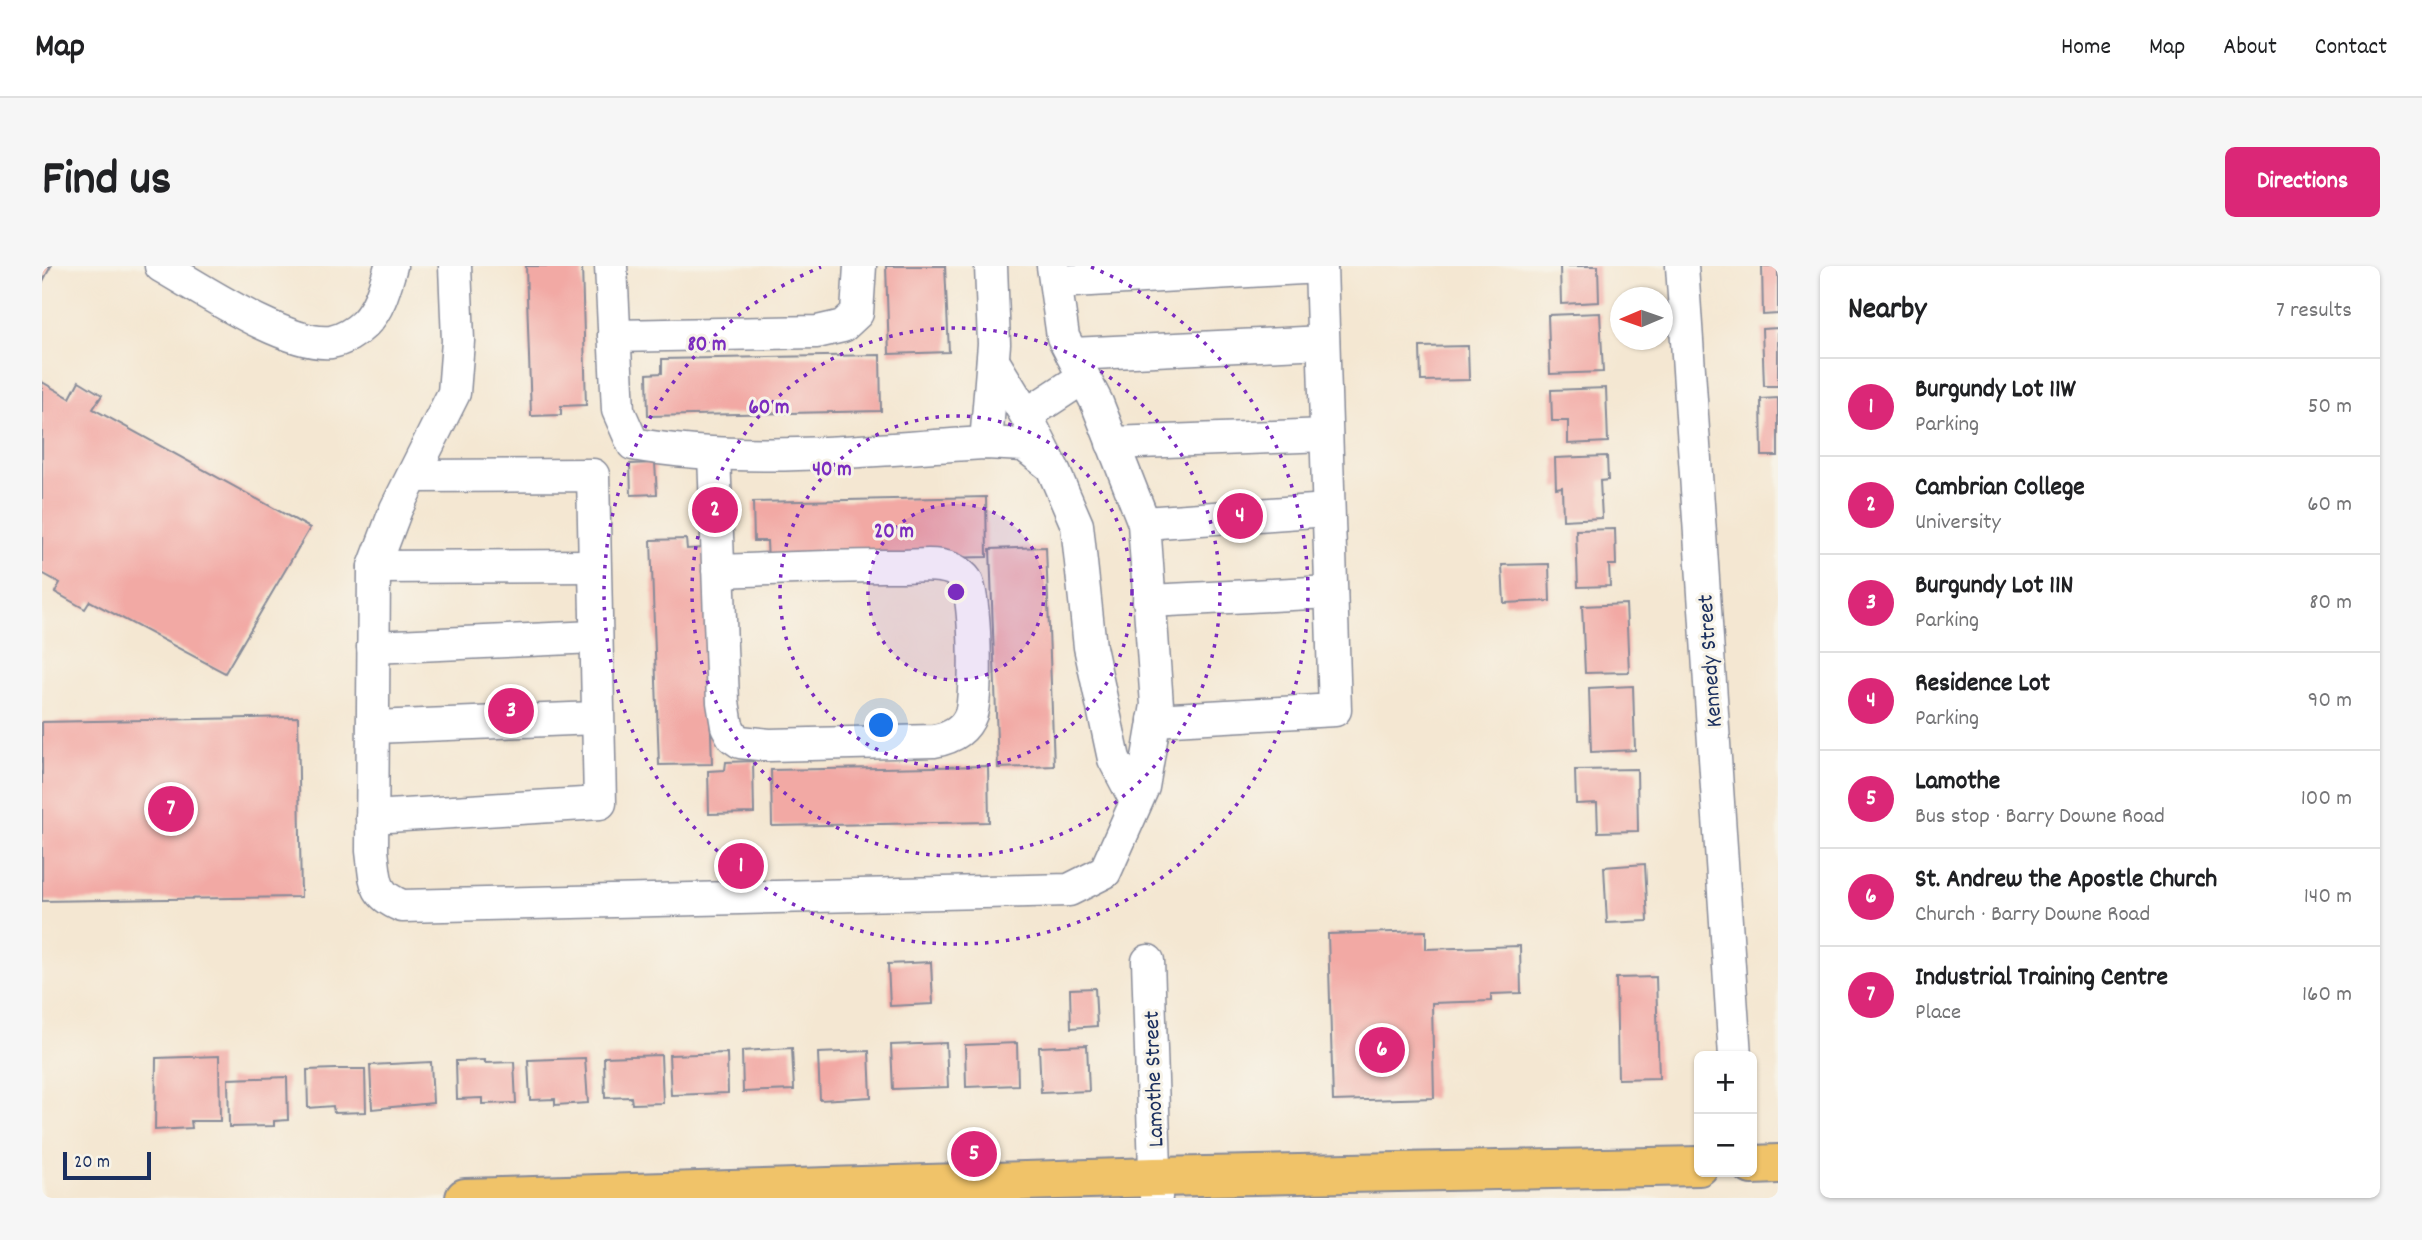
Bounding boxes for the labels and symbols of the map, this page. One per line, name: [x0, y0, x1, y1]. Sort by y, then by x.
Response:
north arrow: [1610, 287, 1673, 350]
text: 80 m: [687, 331, 727, 361]
text: 60 m: [749, 394, 789, 424]
text: 40 m: [812, 456, 852, 486]
pin: 2: [692, 484, 738, 536]
pin: 4: [1217, 490, 1263, 542]
text: 20 m: [874, 518, 914, 548]
centre of rings: [944, 580, 968, 604]
street label: Kennedy Street: [1690, 593, 1733, 728]
pin: 3: [488, 685, 534, 737]
your location: [864, 708, 898, 742]
pin: 7: [148, 783, 194, 835]
pin: 1: [718, 840, 764, 892]
street label: Lamothe Street: [1137, 1010, 1174, 1148]
pin: 6: [1359, 1024, 1405, 1076]
pin: 5: [951, 1128, 997, 1180]
scale bar: [63, 1149, 150, 1181]

